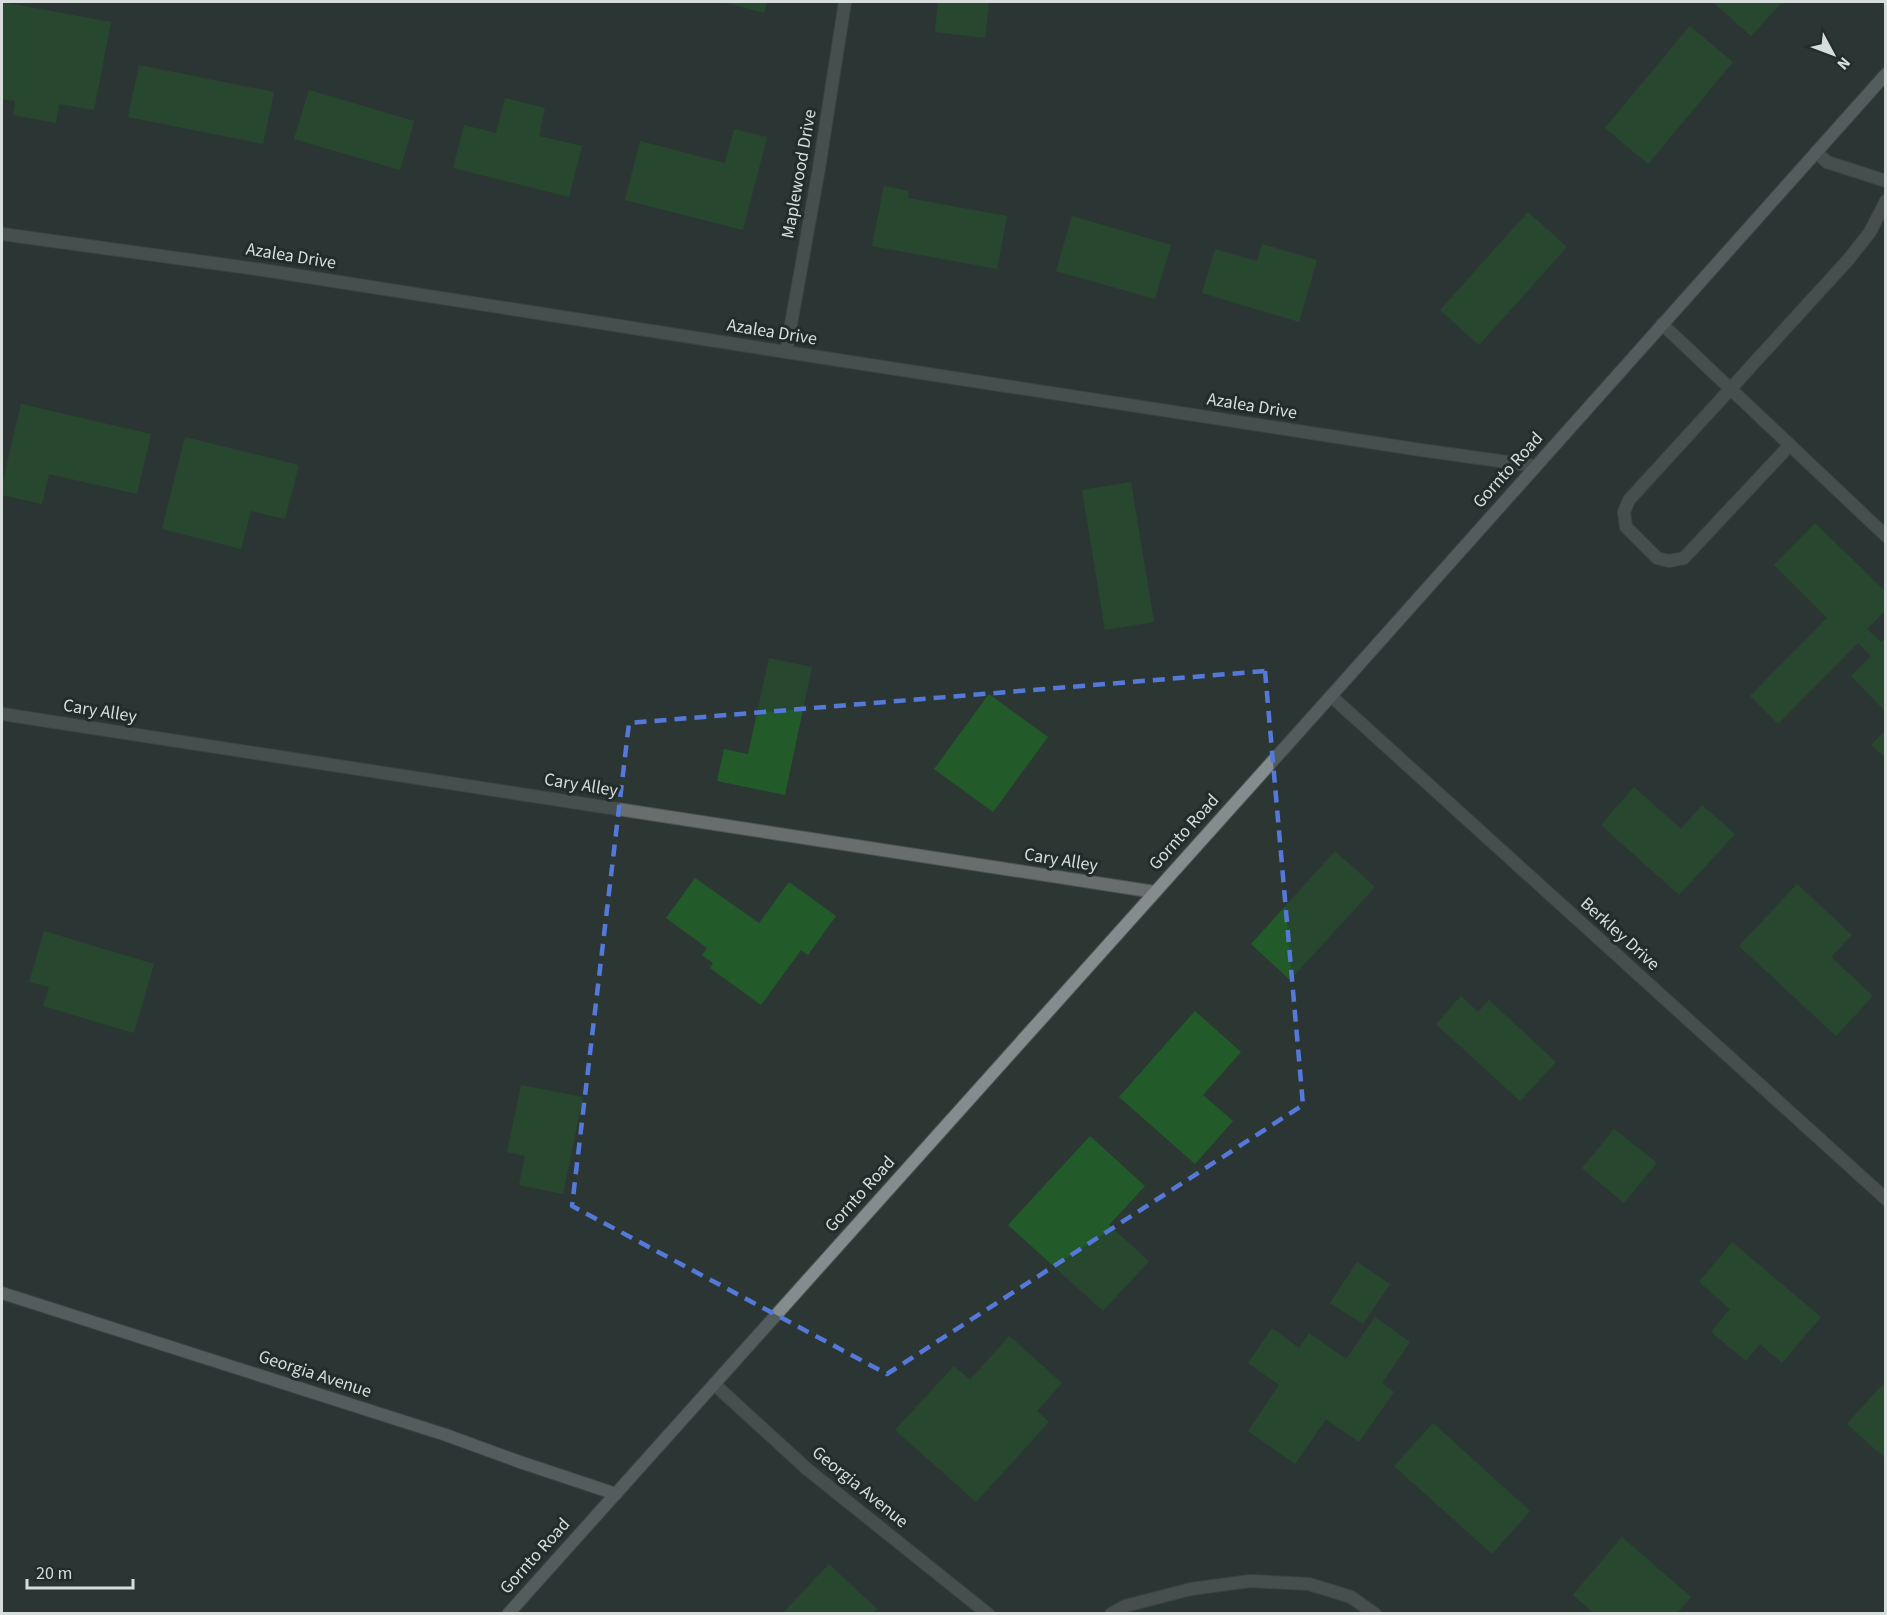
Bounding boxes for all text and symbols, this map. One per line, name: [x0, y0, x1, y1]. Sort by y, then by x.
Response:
north arrow: [1803, 24, 1863, 84]
text: N: [1832, 52, 1855, 74]
street label: Maplewood Drive: [775, 107, 823, 241]
street label: Azalea Drive: [244, 237, 338, 275]
street label: Azalea Drive: [725, 313, 819, 351]
street label: Azalea Drive: [1205, 387, 1299, 425]
street label: Gornto Road: [1467, 426, 1549, 514]
street label: Cary Alley: [61, 693, 139, 729]
street label: Cary Alley: [542, 767, 620, 803]
street label: Gornto Road: [1143, 788, 1225, 876]
street label: Cary Alley: [1022, 842, 1100, 878]
street label: Berkley Drive: [1575, 891, 1665, 977]
street label: Gornto Road: [819, 1150, 901, 1238]
street label: Georgia Avenue: [255, 1344, 375, 1404]
street label: Georgia Avenue: [806, 1440, 914, 1534]
street label: Gornto Road: [494, 1512, 576, 1600]
scale bar: [27, 1552, 134, 1590]
text: 20 m: [36, 1561, 72, 1586]

